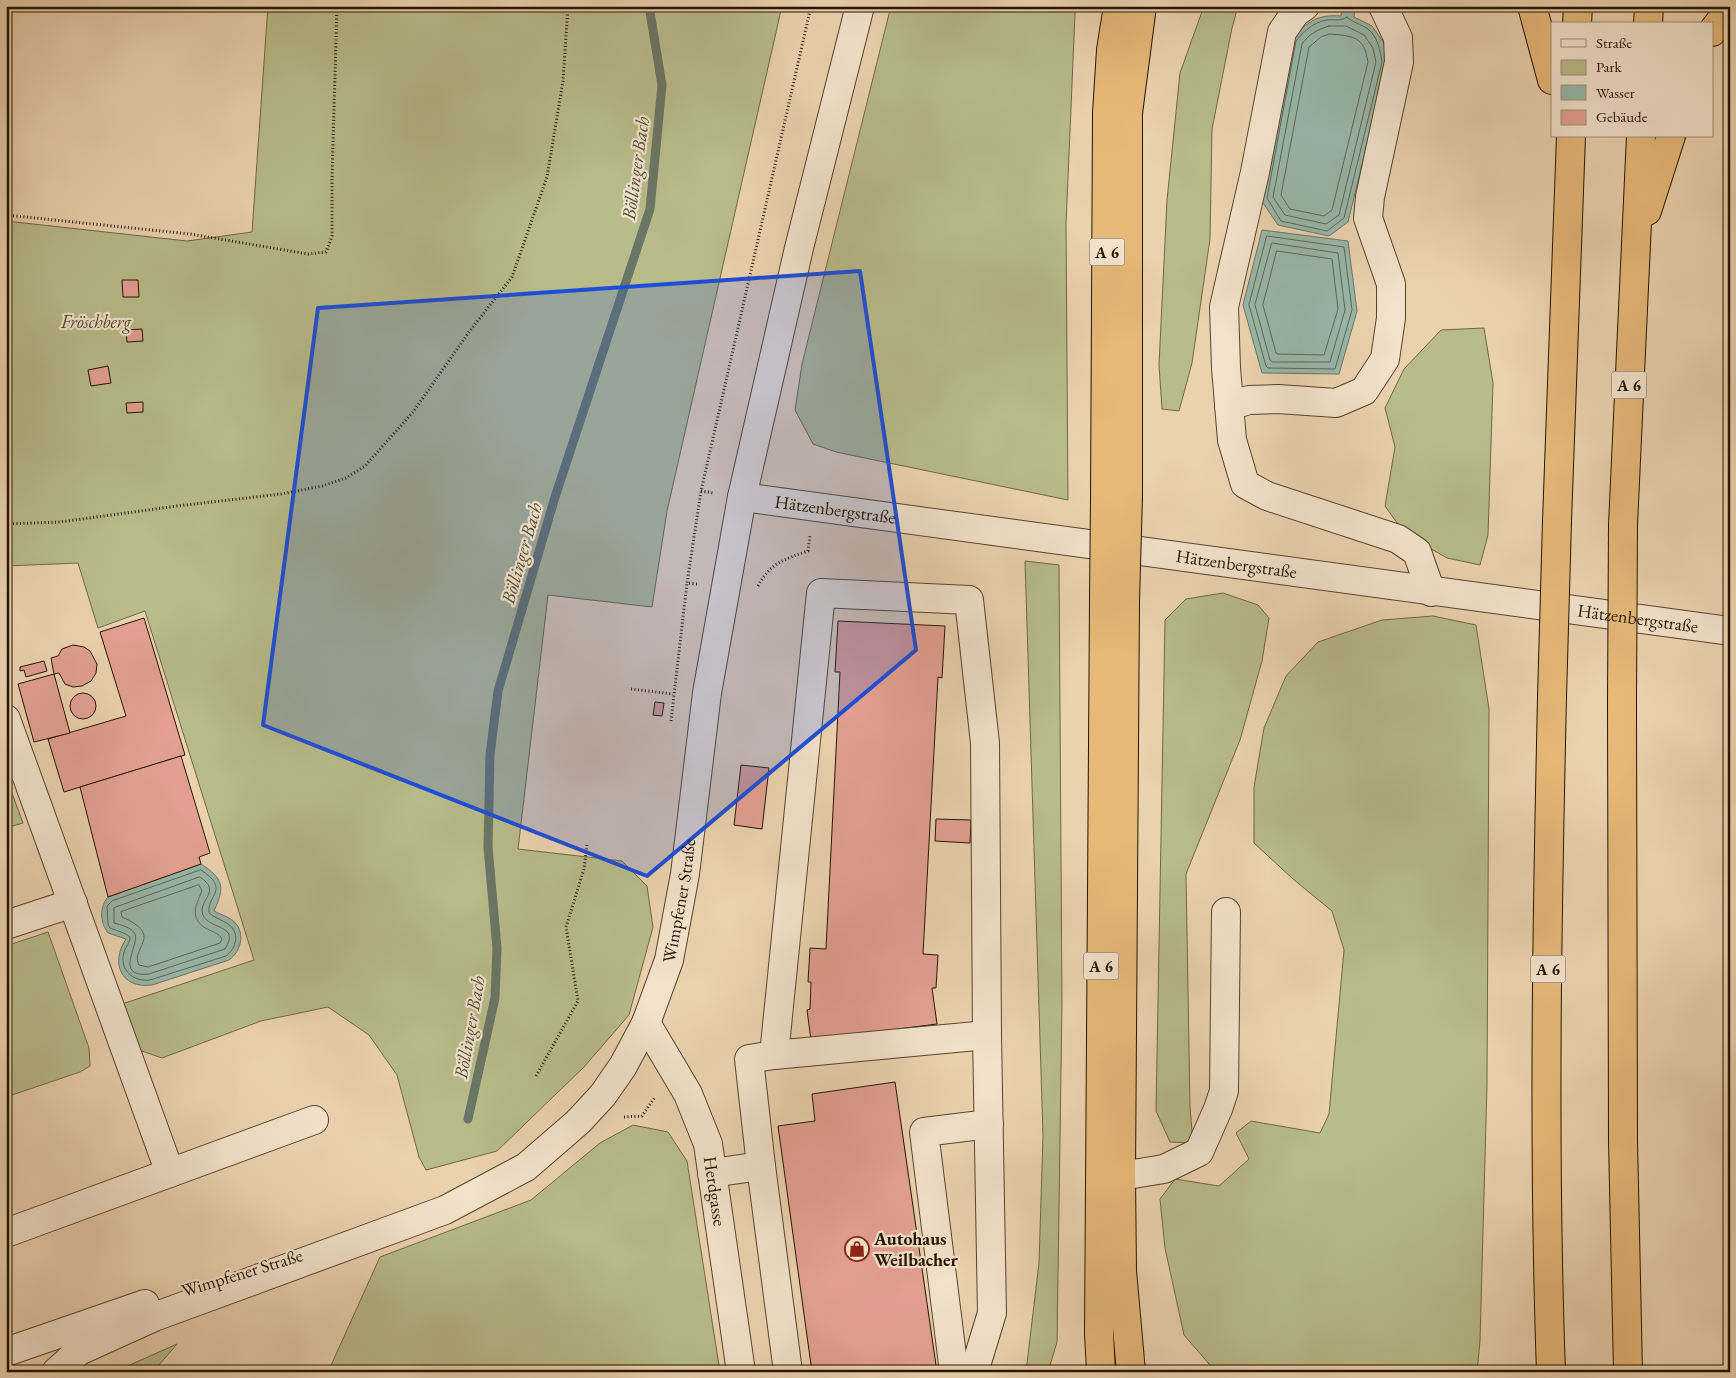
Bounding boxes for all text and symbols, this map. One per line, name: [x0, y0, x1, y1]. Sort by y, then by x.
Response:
legend: [1551, 22, 1714, 138]
text: Straße: [1596, 33, 1632, 52]
text: Park: [1596, 57, 1623, 76]
text: Wasser: [1596, 83, 1635, 102]
text: Gebäude: [1596, 107, 1648, 126]
water label: Böllinger Bach: [616, 115, 655, 222]
road number: A 6: [1090, 238, 1124, 266]
park label: Fröschberg: [60, 310, 132, 334]
road number: A 6: [1612, 372, 1646, 398]
street label: Hätzenbergstraße: [773, 490, 897, 529]
water label: Böllinger Bach: [495, 500, 548, 608]
street label: Hätzenbergstraße: [1175, 544, 1298, 583]
street label: Hätzenbergstraße: [1576, 598, 1700, 638]
street label: Wimpfener Straße: [657, 837, 700, 965]
road number: A 6: [1084, 952, 1118, 979]
road number: A 6: [1530, 956, 1566, 982]
water label: Böllinger Bach: [448, 974, 491, 1081]
street label: Herdgasse: [699, 1155, 732, 1228]
place label: Autohaus Weilbacher: [873, 1227, 959, 1271]
shop icon: Autohaus Weilbacher: [844, 1236, 870, 1262]
street label: Wimpfener Straße: [178, 1243, 305, 1302]

